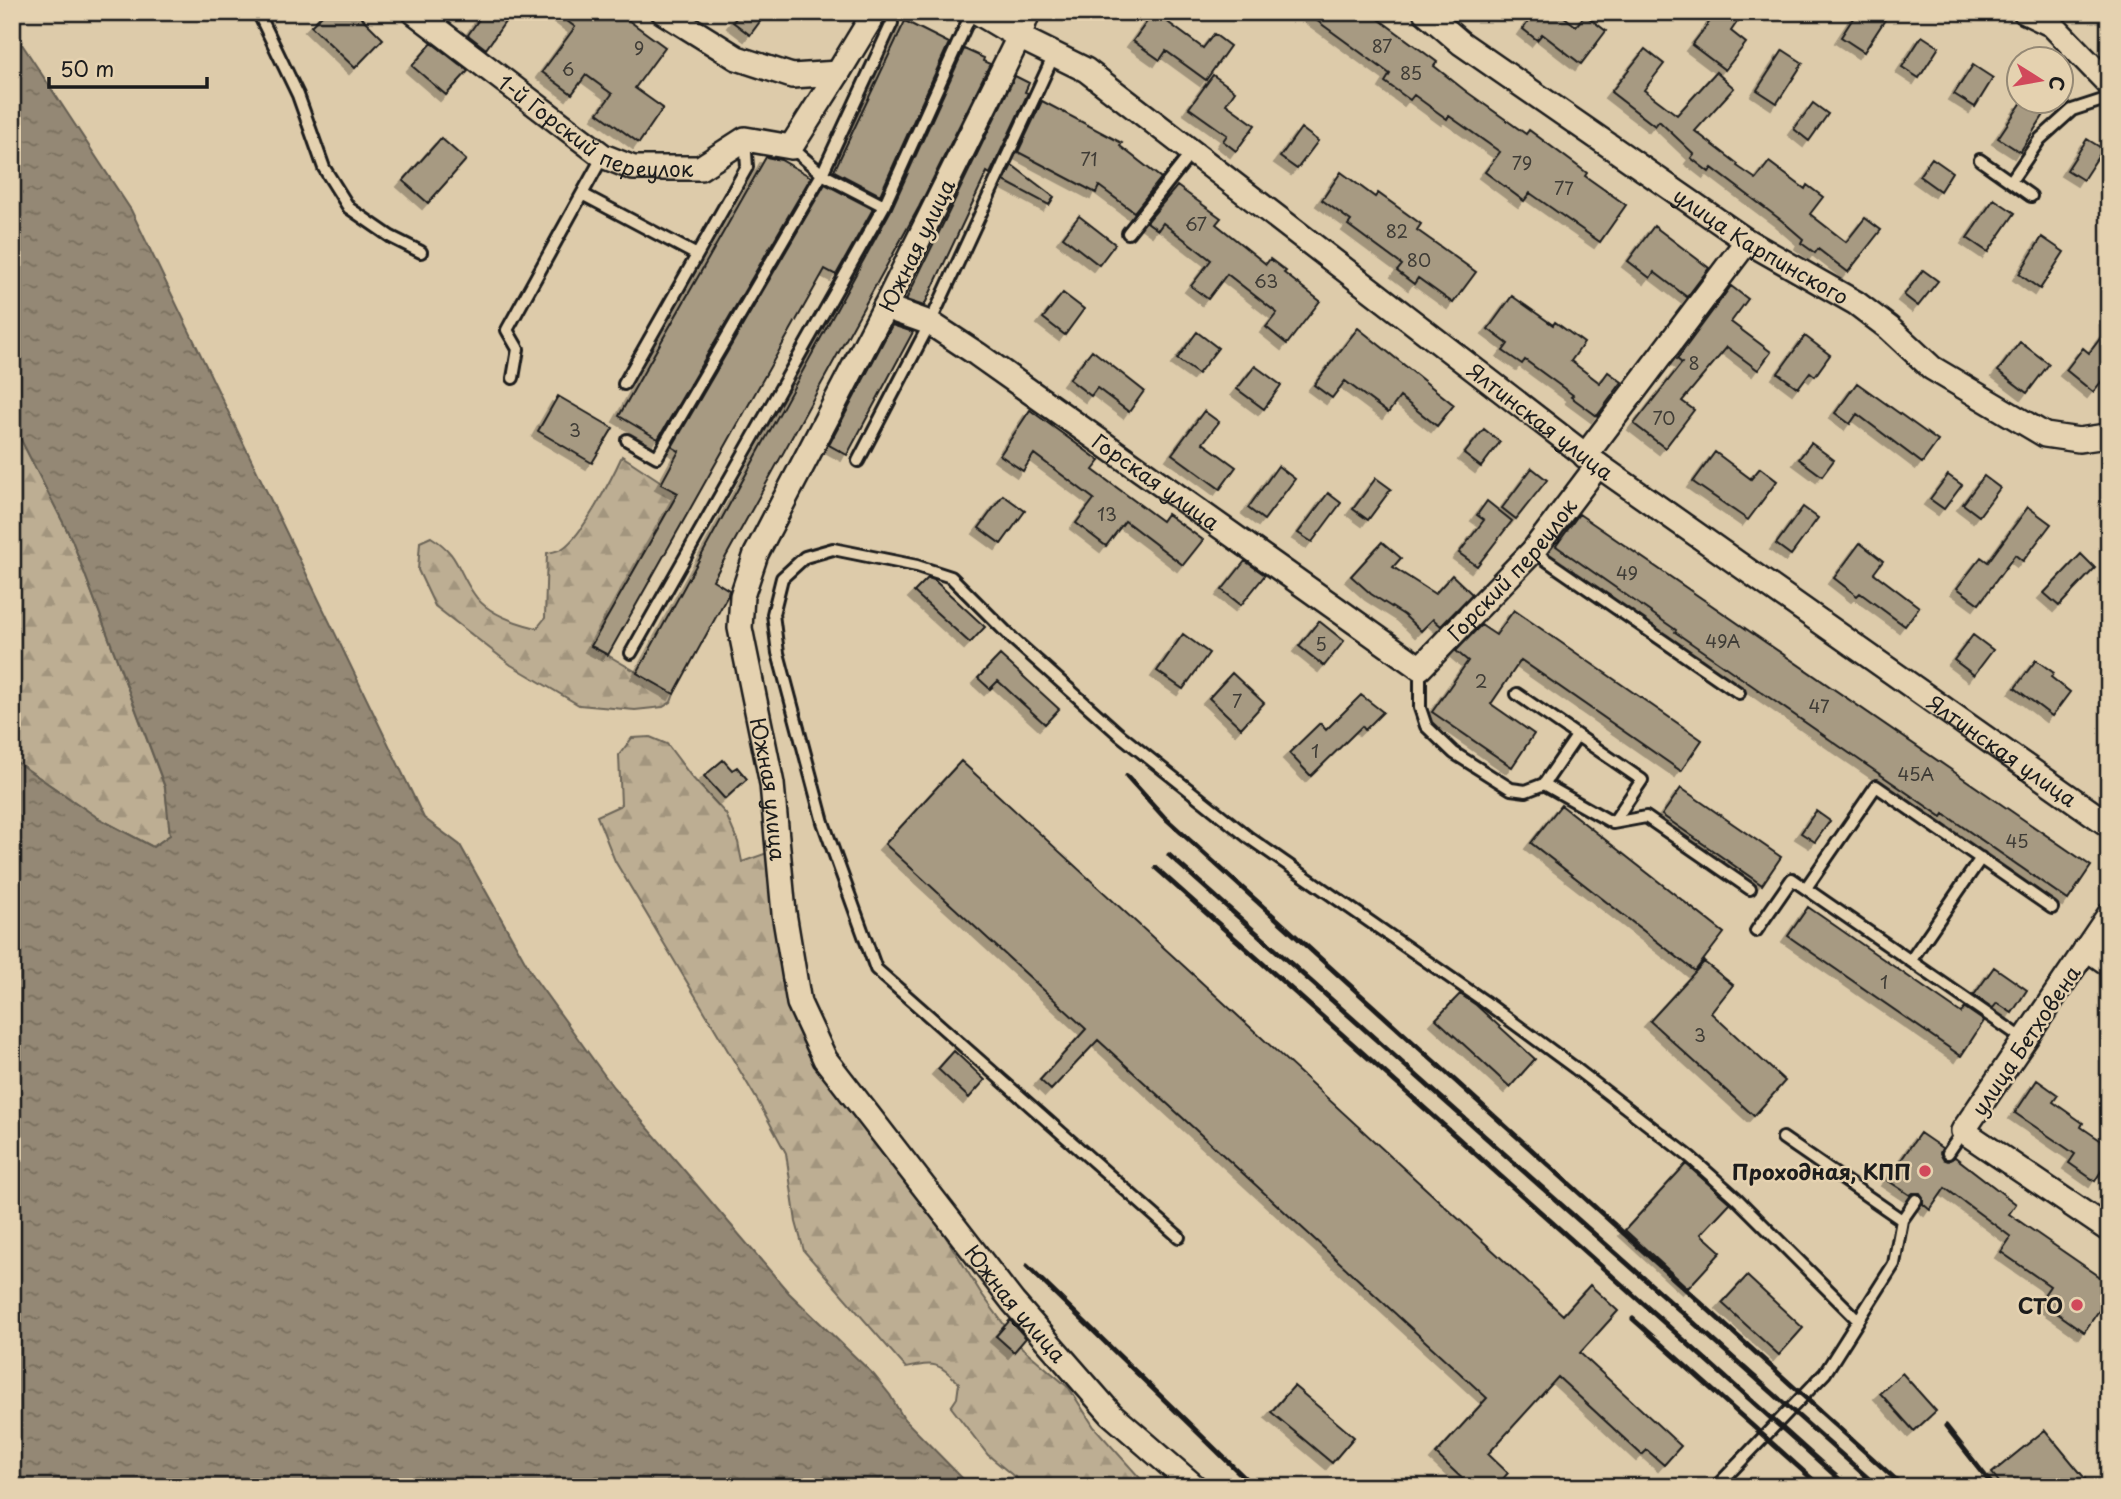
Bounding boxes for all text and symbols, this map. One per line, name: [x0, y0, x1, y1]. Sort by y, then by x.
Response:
house number: 87: [1372, 32, 1392, 59]
house number: 9: [634, 34, 644, 61]
scale bar: [49, 46, 206, 90]
north arrow: [2006, 46, 2076, 116]
text: 50 m: [60, 52, 114, 84]
house number: 6: [562, 55, 574, 82]
house number: 85: [1400, 59, 1422, 86]
street label: 1-й Горский переулок: [492, 66, 694, 184]
text: С: [2043, 74, 2073, 93]
house number: 71: [1081, 145, 1097, 172]
house number: 79: [1512, 149, 1532, 176]
street label: Южная улица: [870, 172, 962, 317]
house number: 77: [1554, 174, 1574, 201]
street label: улица Карпинского: [1667, 179, 1855, 312]
house number: 67: [1185, 210, 1207, 237]
house number: 82: [1386, 217, 1408, 244]
house number: 80: [1407, 246, 1431, 273]
house number: 63: [1254, 267, 1278, 294]
house number: 8: [1688, 349, 1700, 376]
street label: Ялтинская улица: [1461, 354, 1621, 488]
house number: 70: [1653, 404, 1675, 431]
house number: 3: [569, 416, 581, 443]
street label: Горская улица: [1086, 425, 1227, 538]
street label: Горский переулок: [1439, 490, 1584, 648]
house number: 13: [1097, 500, 1117, 527]
house number: 49: [1616, 559, 1638, 586]
house number: 49А: [1705, 627, 1741, 654]
house number: 5: [1315, 630, 1327, 657]
house number: 2: [1475, 667, 1487, 694]
street label: Ялтинская улица: [1921, 686, 2085, 814]
house number: 7: [1232, 687, 1242, 714]
house number: 47: [1808, 692, 1830, 719]
street label: Южная улица: [743, 715, 795, 863]
house number: 1: [1311, 737, 1319, 764]
house number: 45А: [1898, 760, 1935, 787]
house number: 45: [2006, 827, 2029, 854]
street label: улица Бетховена: [1963, 958, 2087, 1122]
house number: 1: [1880, 968, 1888, 995]
house number: 3: [1694, 1021, 1706, 1048]
place label: Проходная, КПП: [1732, 1155, 1911, 1187]
marker: Проходная, КПП: [1917, 1163, 1933, 1179]
street label: Южная улица: [958, 1237, 1075, 1370]
place label: СТО: [2018, 1289, 2063, 1321]
marker: СТО: [2069, 1297, 2085, 1313]

